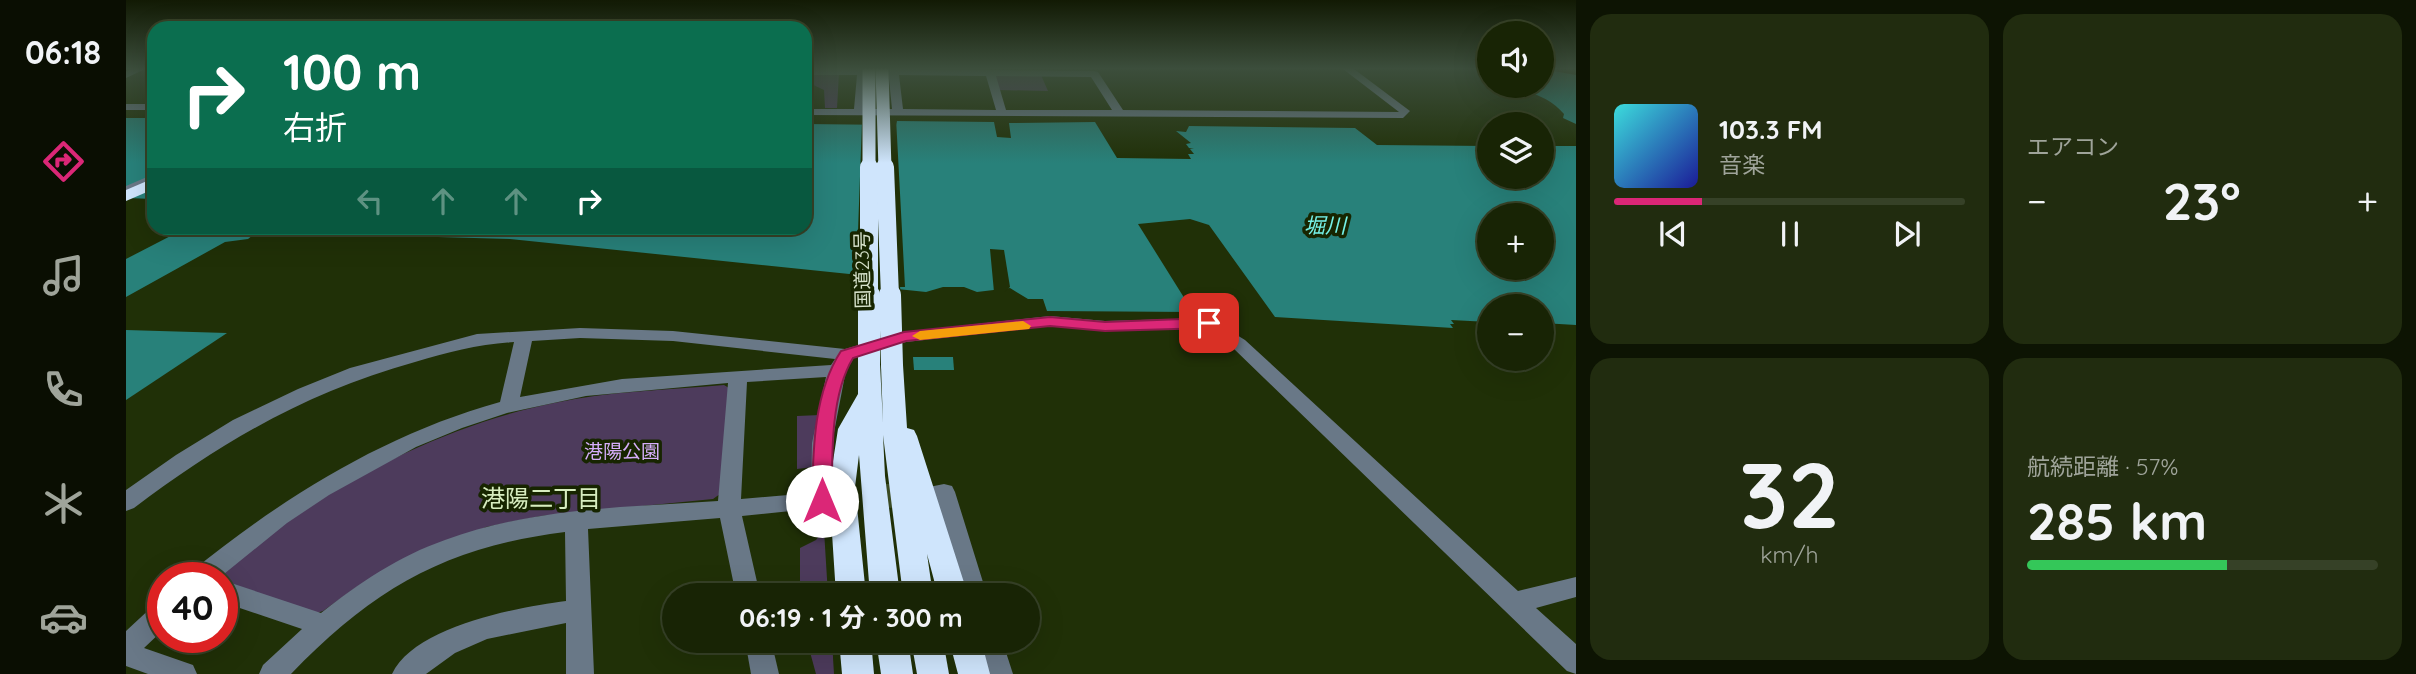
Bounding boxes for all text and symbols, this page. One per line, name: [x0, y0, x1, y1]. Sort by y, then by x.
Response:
map controls: [1477, 21, 1554, 371]
button: sound: [1477, 21, 1554, 98]
text: 06:18: [25, 32, 101, 72]
text: 100 m: [283, 41, 421, 102]
icon: right: [168, 49, 259, 140]
text: 右折: [283, 107, 347, 147]
button: layers: [1477, 112, 1554, 189]
text: 103.3 FM: [1719, 113, 1823, 146]
text: エアコン: [2027, 132, 2119, 161]
icon: directions: [39, 137, 88, 186]
text: 音楽: [1719, 150, 1765, 179]
text: 23°: [2163, 168, 2241, 233]
text: −: [2027, 177, 2047, 225]
text: +: [2357, 177, 2378, 225]
icon: left: [351, 182, 389, 220]
icon: ahead: [424, 182, 462, 220]
icon: ahead: [497, 182, 535, 220]
icon: right: [570, 182, 608, 220]
button: +: [1477, 203, 1554, 280]
water label: 堀川: [1304, 212, 1348, 238]
icon: previous: [1654, 215, 1692, 253]
icon: pause: [1771, 215, 1809, 253]
icon: next: [1888, 215, 1926, 253]
street label: 国道23号: [849, 231, 875, 309]
icon: music: [39, 251, 88, 300]
pin: [1179, 293, 1239, 353]
button: −: [1477, 294, 1554, 371]
icon: arrive: [1190, 304, 1228, 342]
icon: phone: [39, 365, 88, 414]
text: 32: [1739, 437, 1840, 551]
park label: 港陽公園: [584, 439, 660, 463]
text: 航続距離 · 57%: [2027, 452, 2178, 481]
position arrow: [785, 464, 859, 538]
icon: climate: [39, 479, 88, 528]
district label: 港陽二丁目: [481, 483, 601, 513]
text: 285 km: [2027, 488, 2207, 553]
text: km/h: [1760, 540, 1819, 569]
speed limit sign: 40: [147, 562, 238, 653]
icon: car: [39, 593, 88, 642]
text: 06:19 · 1 分 · 300 m: [739, 601, 963, 634]

